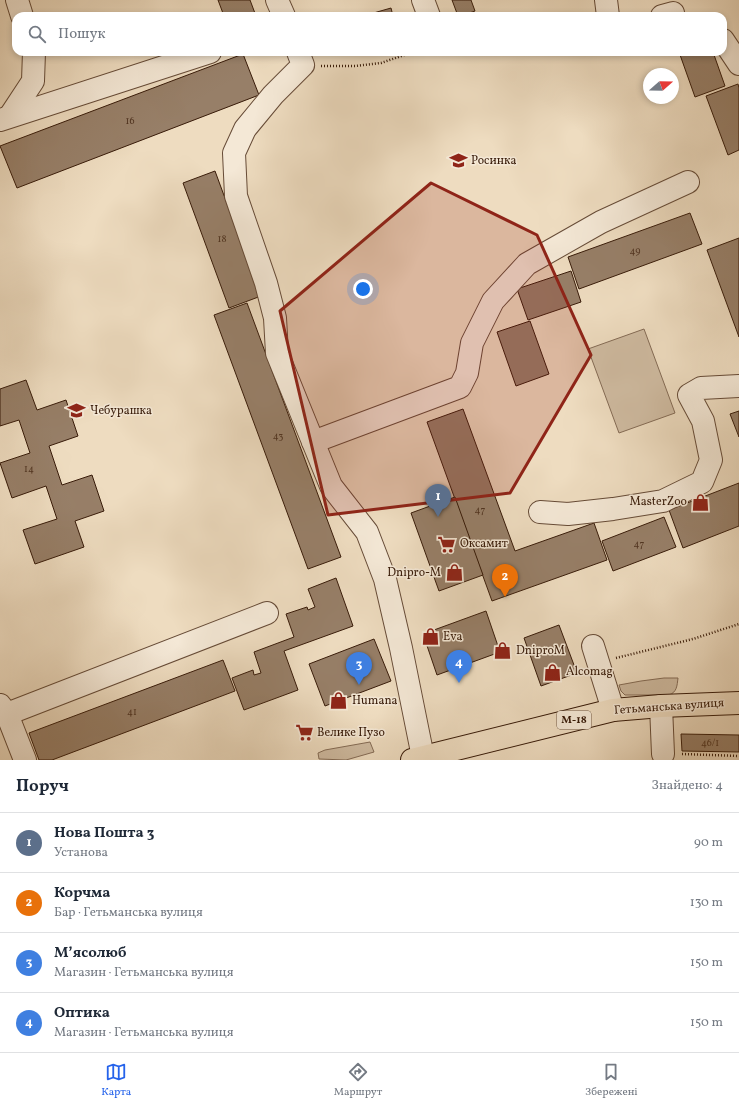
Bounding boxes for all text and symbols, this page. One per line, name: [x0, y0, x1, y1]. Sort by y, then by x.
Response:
search box: [12, 12, 727, 56]
icon: search: [26, 23, 48, 45]
text: Пошук: [58, 24, 106, 45]
north arrow: [643, 68, 679, 104]
house number: 16: [126, 114, 134, 128]
school or university icon: Росинка: [448, 151, 468, 171]
place label: Росинка: [471, 153, 516, 169]
house number: 18: [218, 232, 226, 246]
house number: 49: [630, 244, 640, 258]
your location: [353, 279, 373, 299]
school or university icon: Чебурашка: [67, 401, 87, 421]
place label: Чебурашка: [90, 403, 152, 419]
house number: 43: [273, 429, 283, 443]
house number: 14: [24, 462, 34, 476]
pin: 1: [425, 484, 451, 517]
shop icon: MasterZoo: [690, 492, 710, 512]
place label: MasterZoo: [630, 494, 687, 510]
house number: 47: [475, 503, 486, 517]
supermarket icon: Оксамит: [437, 534, 457, 554]
place label: Оксамит: [460, 536, 508, 552]
house number: 47: [634, 537, 645, 551]
shop icon: Dnipro-M: [444, 563, 464, 583]
pin: 2: [492, 564, 518, 597]
place label: Dnipro-M: [387, 565, 441, 581]
shop icon: Eva: [420, 627, 440, 647]
place label: Eva: [443, 629, 463, 645]
shop icon: DniproM: [493, 641, 513, 661]
place label: DniproM: [516, 643, 565, 659]
pin: 4: [446, 650, 472, 683]
pin: 3: [346, 652, 372, 685]
shop icon: Alcomag: [543, 662, 563, 682]
place label: Alcomag: [566, 664, 613, 680]
shop icon: Humana: [329, 691, 349, 711]
place label: Humana: [352, 693, 398, 709]
street label: Гетьманська вулиця: [613, 695, 725, 719]
house number: 41: [127, 705, 137, 719]
road number: М-18: [557, 711, 591, 729]
supermarket icon: Велике Пузо: [294, 723, 314, 743]
place label: Велике Пузо: [317, 725, 385, 741]
house number: 46/1: [701, 736, 719, 750]
text: Поруч: [16, 775, 69, 798]
text: Знайдено: 4: [651, 777, 723, 795]
text: Нова Пошта 3: [54, 823, 154, 844]
text: 1: [26, 834, 32, 852]
text: 90 m: [694, 834, 723, 852]
text: Установа: [54, 844, 108, 862]
text: Корчма: [54, 883, 110, 904]
text: 2: [26, 894, 32, 912]
text: 130 m: [690, 894, 723, 912]
text: Бар · Гетьманська вулиця: [54, 904, 203, 922]
text: Мʼясолюб: [54, 943, 127, 964]
text: 3: [26, 954, 32, 972]
text: 150 m: [690, 954, 723, 972]
text: Магазин · Гетьманська вулиця: [54, 964, 233, 982]
text: Оптика: [54, 1003, 110, 1024]
text: 4: [25, 1014, 33, 1032]
text: 150 m: [690, 1014, 723, 1032]
text: Магазин · Гетьманська вулиця: [54, 1024, 233, 1042]
tab: Карта: [101, 1061, 131, 1100]
tab: Маршрут: [334, 1061, 382, 1100]
tab: Збережені: [585, 1061, 638, 1100]

